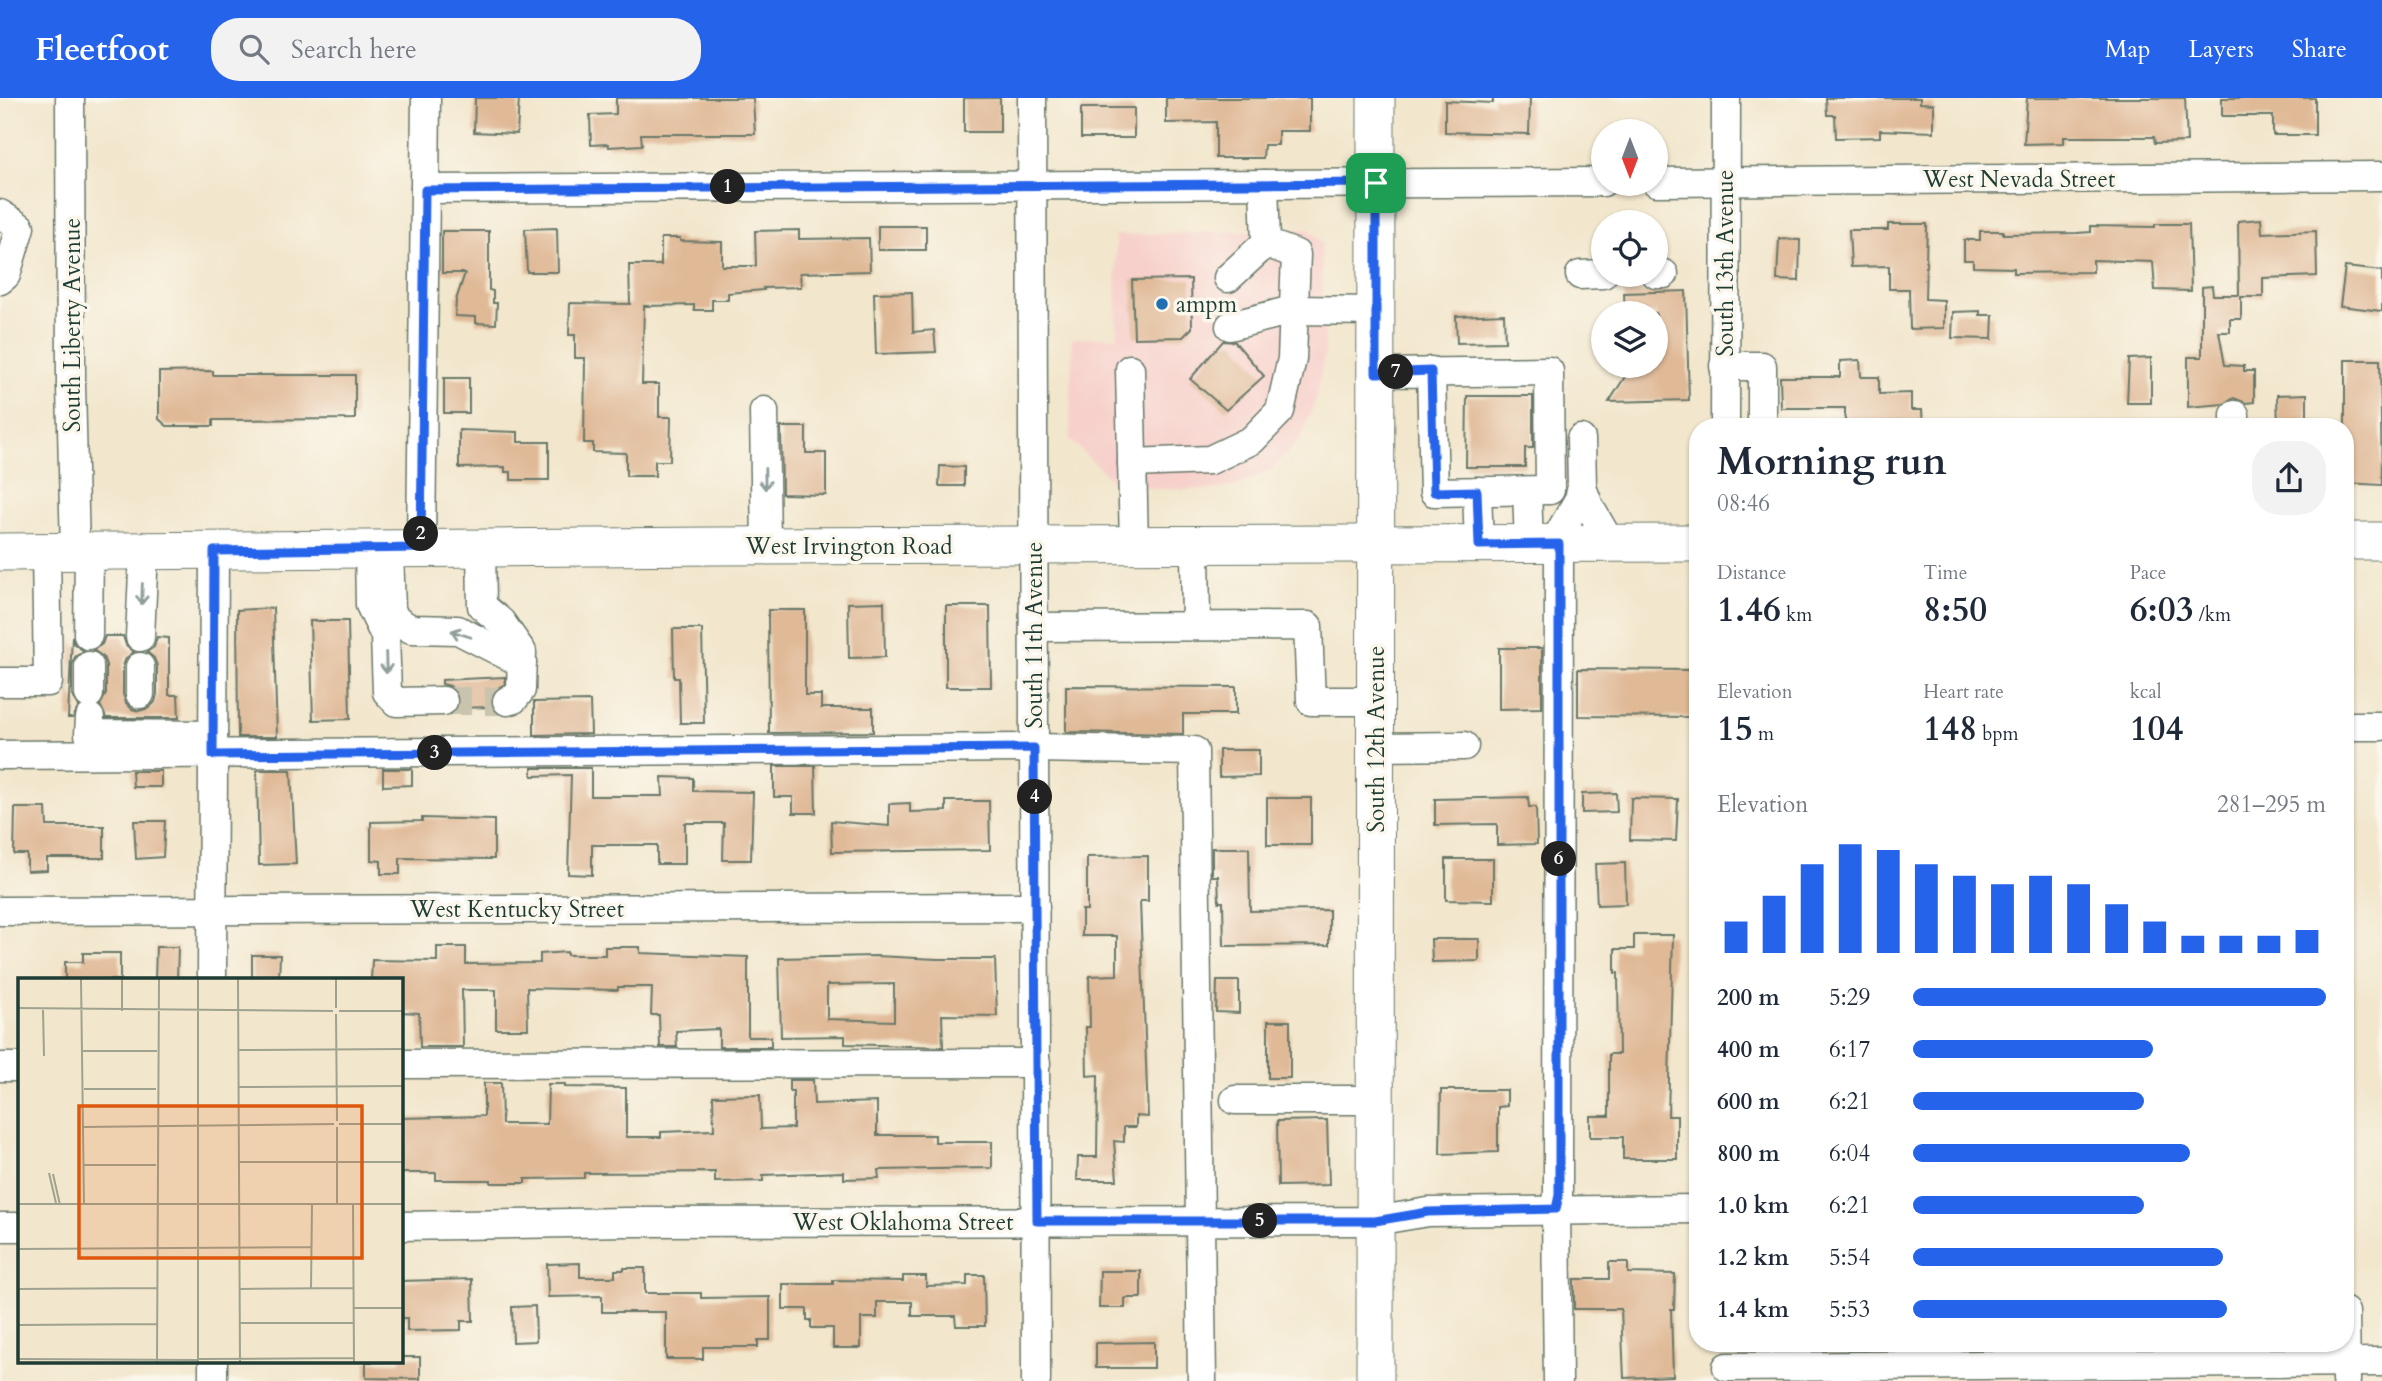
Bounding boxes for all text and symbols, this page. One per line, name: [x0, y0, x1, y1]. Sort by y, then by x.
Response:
search box: [211, 18, 701, 81]
text: Fleetfoot: [35, 27, 169, 72]
icon: search: [235, 30, 273, 68]
text: Search here: [291, 32, 417, 67]
text: Map: [2105, 33, 2151, 66]
text: Layers: [2189, 33, 2254, 66]
text: Share: [2292, 33, 2347, 66]
north arrow: [1591, 119, 1668, 196]
map controls: [1591, 119, 1668, 378]
pin: [1346, 153, 1406, 213]
icon: arrive: [1357, 164, 1395, 202]
street label: West Nevada Street: [1922, 164, 2115, 195]
pin: 1: [710, 170, 746, 204]
street label: South 13th Avenue: [1710, 170, 1741, 356]
text: 1: [723, 173, 732, 199]
button: locate: [1591, 210, 1668, 287]
street label: South Liberty Avenue: [57, 218, 88, 432]
place label: ampm: [1176, 289, 1238, 320]
marker: ampm: [1154, 296, 1170, 312]
button: layers: [1591, 301, 1668, 378]
pin: 7: [1378, 354, 1414, 390]
text: 7: [1391, 358, 1400, 384]
text: Morning run: [1717, 436, 1947, 488]
button: share: [2252, 441, 2326, 515]
one-way arrow: [758, 467, 772, 490]
text: 08:46: [1717, 488, 1770, 519]
pin: 2: [404, 516, 438, 551]
text: 2: [416, 520, 425, 546]
street label: West Irvington Road: [745, 531, 953, 562]
street label: South 11th Avenue: [1019, 542, 1050, 728]
text: Distance: [1717, 560, 1786, 586]
text: Time: [1923, 560, 1967, 586]
text: Pace: [2130, 560, 2166, 586]
one-way arrow: [135, 582, 148, 605]
text: 1.46: [1717, 586, 1781, 634]
text: 8:50: [1923, 586, 1987, 634]
text: 6:03: [2130, 586, 2194, 634]
text: km: [1781, 602, 1812, 628]
text: /km: [2194, 602, 2231, 628]
one-way arrow: [450, 626, 472, 639]
street label: South 12th Avenue: [1361, 646, 1392, 832]
one-way arrow: [379, 651, 392, 674]
text: Elevation: [1717, 679, 1792, 705]
text: Heart rate: [1923, 679, 2004, 705]
text: kcal: [2130, 679, 2162, 705]
text: 15: [1717, 705, 1753, 753]
text: 148: [1923, 705, 1977, 753]
text: 104: [2130, 705, 2183, 753]
text: m: [1753, 721, 1774, 747]
text: bpm: [1977, 721, 2019, 747]
pin: 3: [418, 736, 452, 770]
text: 3: [430, 739, 439, 765]
pin: 4: [1018, 780, 1052, 814]
text: 4: [1030, 783, 1039, 809]
text: Elevation: [1717, 789, 1808, 820]
text: 281–295 m: [2217, 789, 2326, 820]
pin: 6: [1542, 842, 1576, 876]
text: 6: [1554, 845, 1563, 871]
street label: West Kentucky Street: [409, 894, 624, 925]
inset map: [18, 978, 402, 1364]
text: 200 m: [1717, 982, 1780, 1013]
text: 5:29: [1829, 982, 1870, 1013]
text: 400 m: [1717, 1034, 1780, 1065]
text: 6:17: [1829, 1034, 1870, 1065]
text: 600 m: [1717, 1086, 1780, 1117]
text: 6:21: [1829, 1086, 1870, 1117]
text: 800 m: [1717, 1138, 1780, 1169]
text: 6:04: [1829, 1138, 1870, 1169]
text: 1.0 km: [1717, 1190, 1789, 1221]
text: 6:21: [1829, 1190, 1870, 1221]
pin: 5: [1242, 1204, 1278, 1238]
street label: West Oklahoma Street: [792, 1207, 1013, 1238]
text: 5: [1255, 1207, 1264, 1233]
text: 1.2 km: [1717, 1242, 1789, 1273]
text: 5:54: [1829, 1242, 1870, 1273]
text: 1.4 km: [1717, 1294, 1789, 1325]
text: 5:53: [1829, 1294, 1870, 1325]

